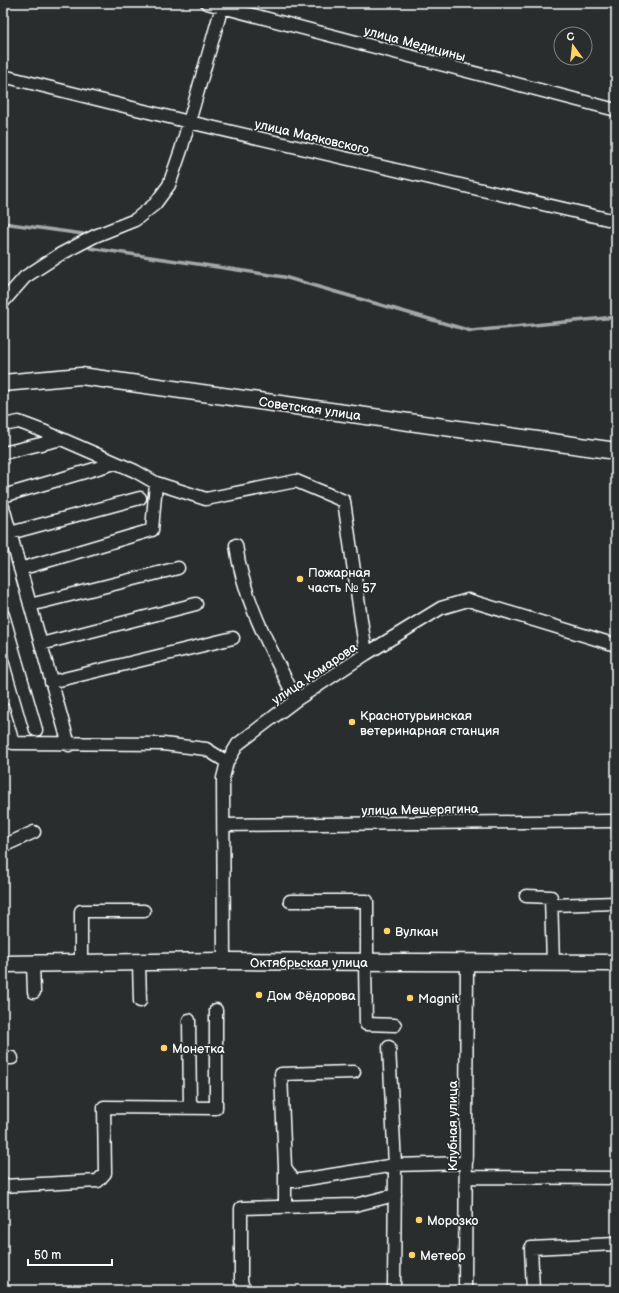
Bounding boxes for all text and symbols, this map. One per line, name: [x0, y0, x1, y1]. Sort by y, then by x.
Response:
street label: улица Медицины: [362, 23, 467, 65]
north arrow: [553, 26, 593, 66]
text: С: [565, 29, 576, 44]
street label: улица Маяковского: [253, 116, 371, 158]
street label: Советская улица: [258, 394, 362, 424]
place label: Пожарная часть № 57: [308, 565, 377, 596]
marker: Пожарная часть № 57: [295, 574, 305, 584]
street label: улица Комарова: [269, 639, 361, 708]
place label: Краснотурьинская ветеринарная станция: [360, 708, 499, 739]
marker: Краснотурьинская ветеринарная станция: [347, 717, 357, 727]
street label: улица Мещерягина: [361, 801, 479, 819]
place label: Вулкан: [395, 924, 438, 940]
marker: Вулкан: [382, 926, 392, 936]
street label: Октябрьская улица: [250, 955, 368, 971]
place label: Дом Фёдорова: [267, 988, 356, 1004]
marker: Дом Фёдорова: [254, 990, 264, 1000]
place label: Magnit: [418, 991, 458, 1007]
marker: Magnit: [405, 993, 415, 1003]
place label: Монетка: [172, 1041, 225, 1057]
marker: Монетка: [159, 1043, 169, 1053]
street label: Клубная улица: [445, 1080, 461, 1171]
place label: Морозко: [427, 1213, 479, 1229]
marker: Морозко: [414, 1215, 424, 1225]
scale bar: [28, 1241, 112, 1267]
text: 50 m: [34, 1248, 61, 1263]
place label: Метеор: [420, 1248, 466, 1264]
marker: Метеор: [407, 1250, 417, 1260]

